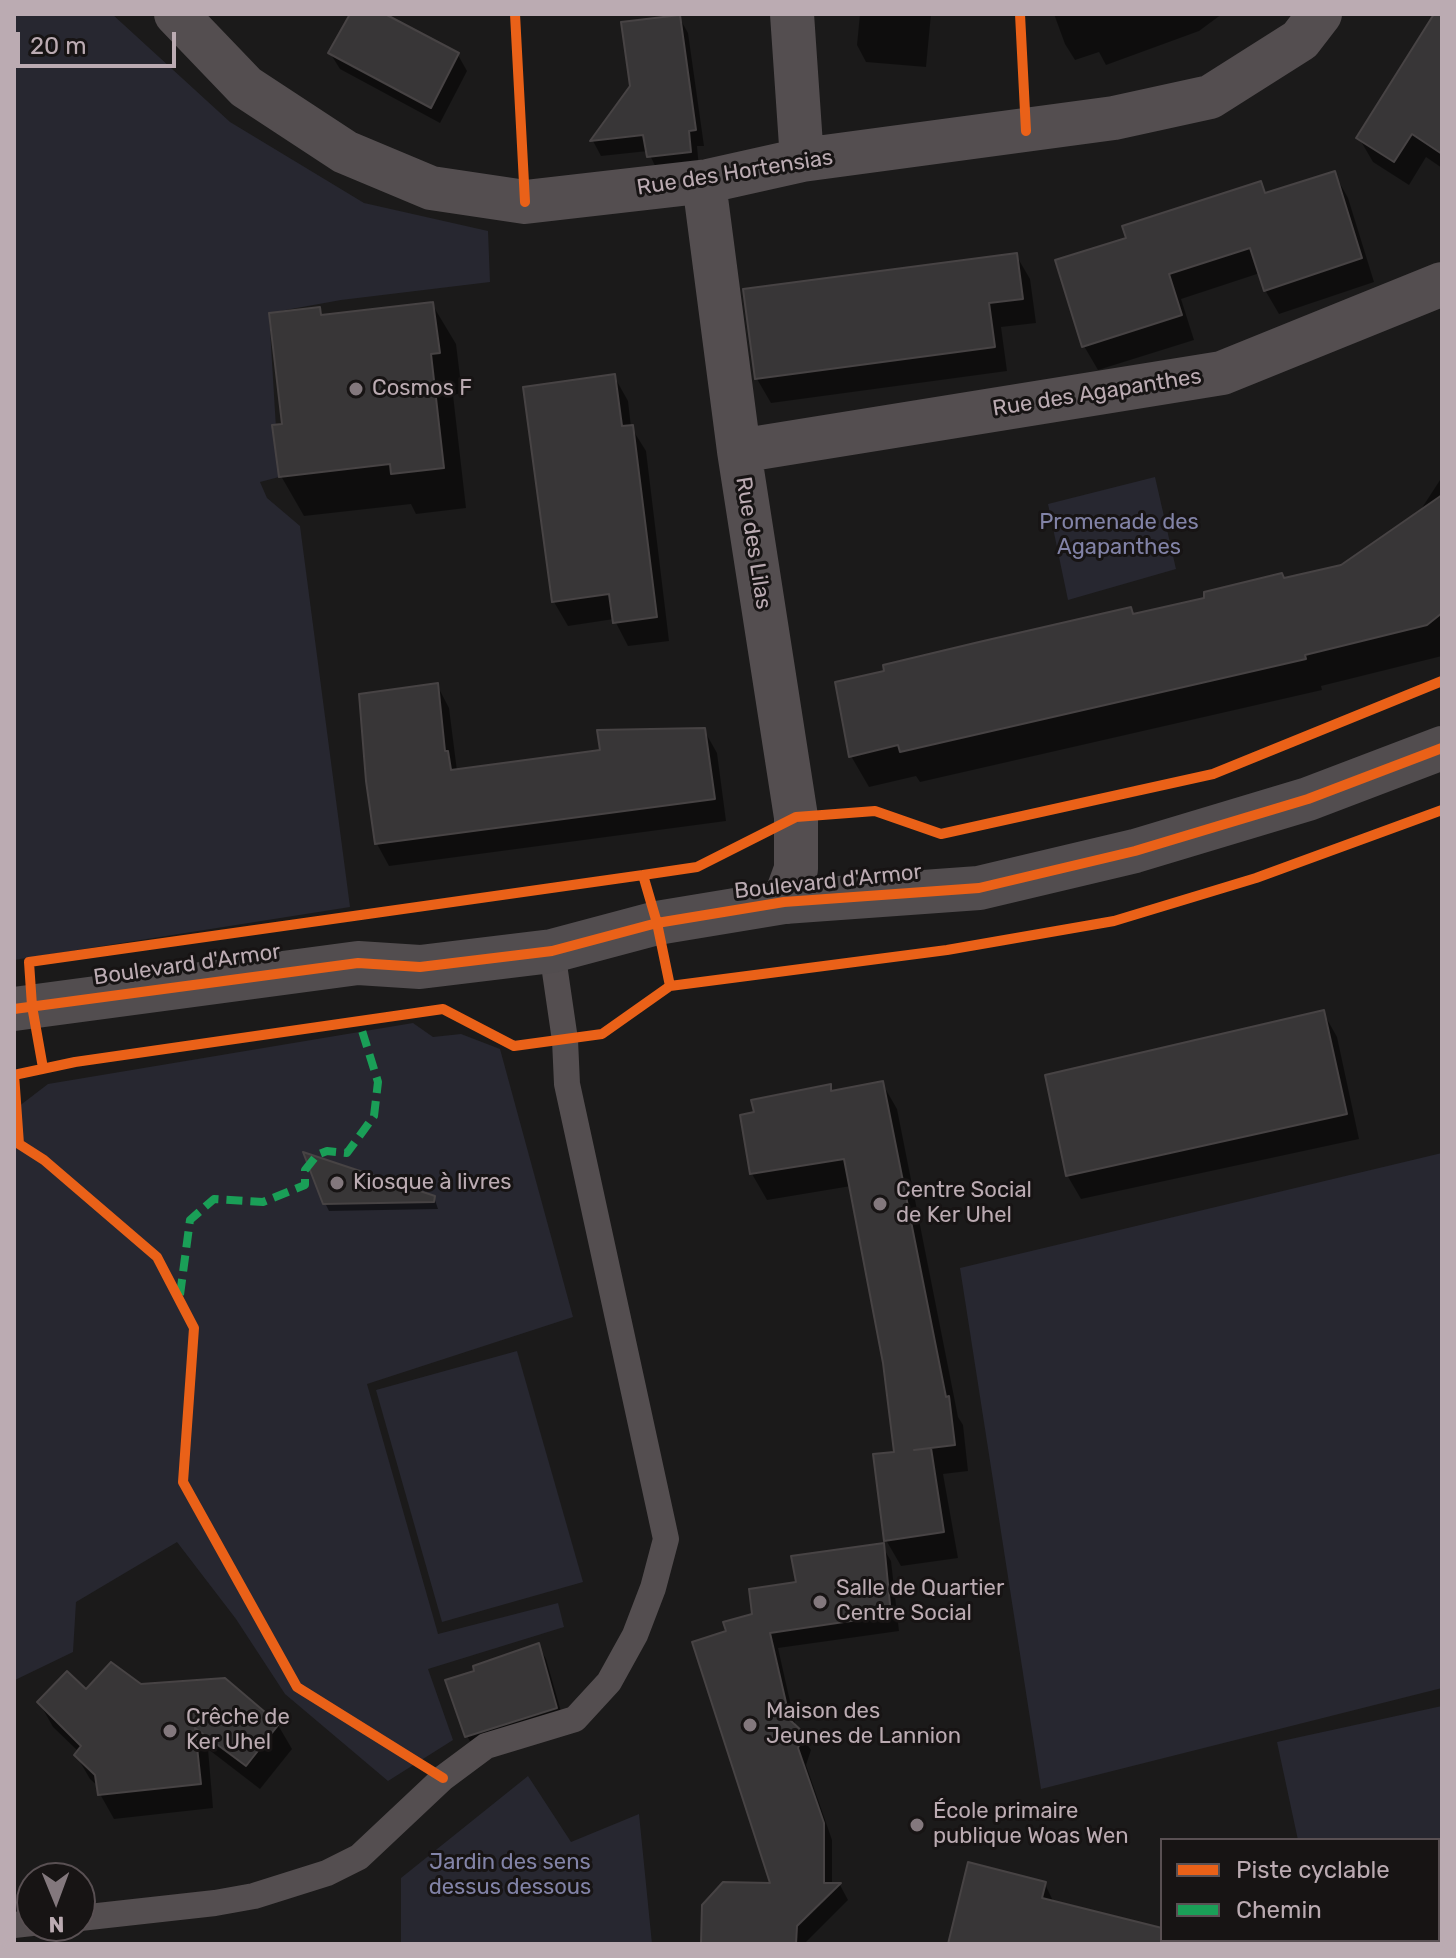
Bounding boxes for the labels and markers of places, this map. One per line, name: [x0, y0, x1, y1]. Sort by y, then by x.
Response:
place label: Cosmos F: [372, 376, 472, 402]
marker: Cosmos F: [347, 380, 365, 398]
place label: Kiosque à livres: [353, 1170, 512, 1196]
marker: Kiosque à livres: [328, 1174, 346, 1192]
place label: Centre Social de Ker Uhel: [896, 1178, 1032, 1230]
marker: Centre Social de Ker Uhel: [871, 1195, 889, 1213]
place label: Salle de Quartier Centre Social: [836, 1576, 1004, 1628]
marker: Salle de Quartier Centre Social: [811, 1593, 829, 1611]
place label: Maison des Jeunes de Lannion: [766, 1699, 961, 1750]
place label: Crêche de Ker Uhel: [186, 1705, 290, 1756]
marker: Maison des Jeunes de Lannion: [741, 1716, 759, 1734]
marker: Crêche de Ker Uhel: [161, 1722, 179, 1740]
place label: École primaire publique Woas Wen: [933, 1799, 1129, 1850]
marker: École primaire publique Woas Wen: [908, 1816, 926, 1834]

